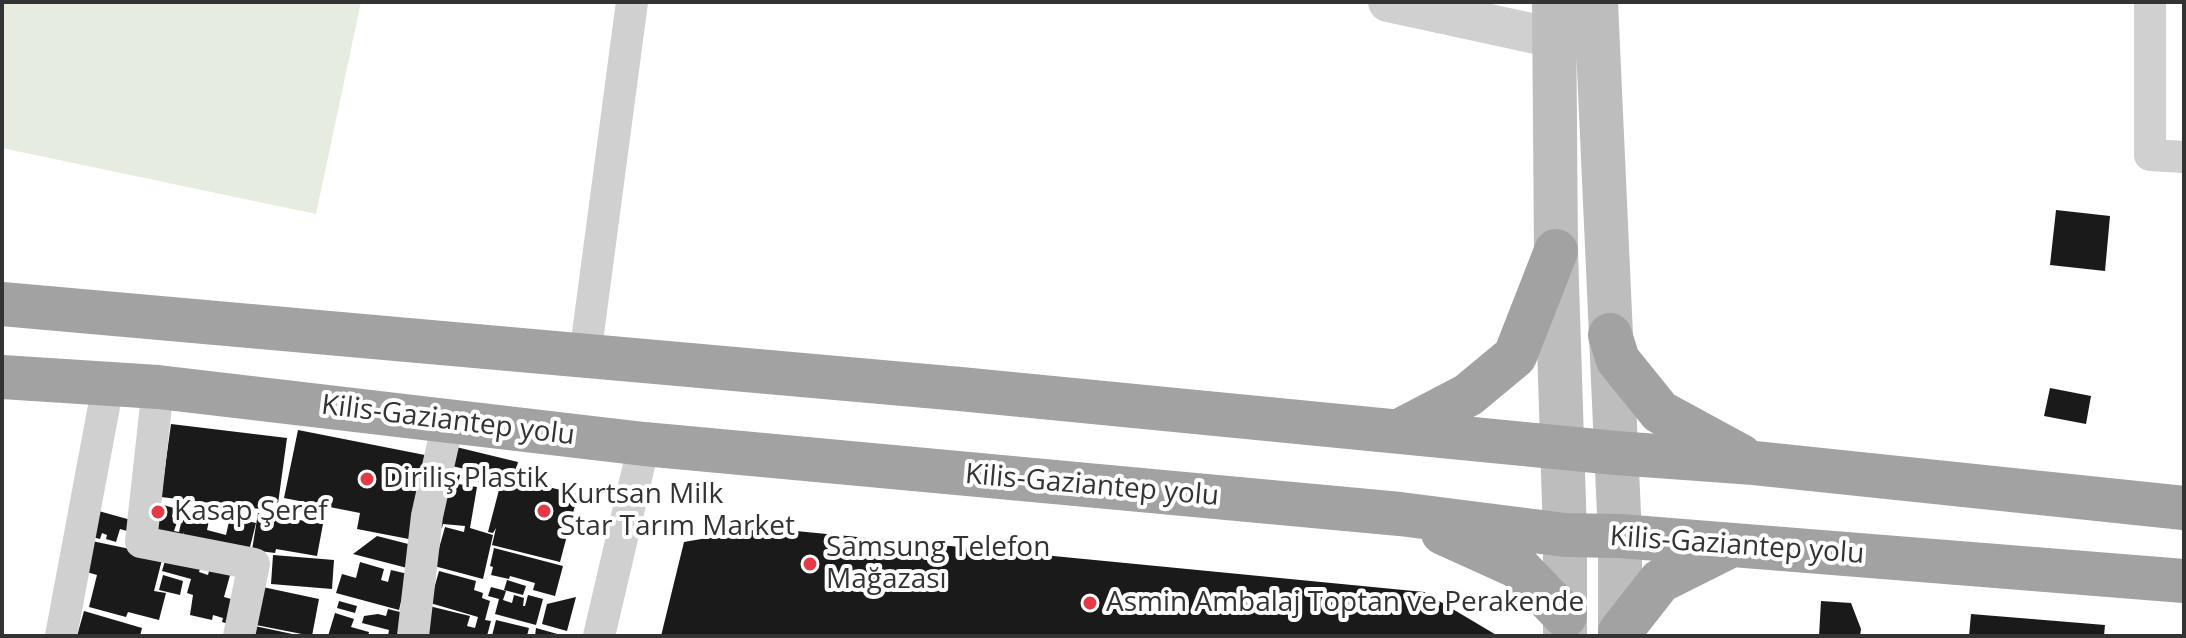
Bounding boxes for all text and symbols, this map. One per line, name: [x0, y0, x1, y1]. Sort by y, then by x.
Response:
street label: Kilis-Gaziantep yolu: [320, 389, 576, 453]
street label: Kilis-Gaziantep yolu: [964, 458, 1220, 514]
place label: Diriliş Plastik: [383, 462, 548, 496]
marker: Diriliş Plastik: [358, 470, 376, 488]
place label: Kurtsan Milk Star Tarım Market: [560, 478, 795, 544]
place label: Kasap Şeref: [174, 495, 328, 529]
marker: Kurtsan Milk Star Tarım Market: [535, 502, 553, 520]
marker: Kasap Şeref: [149, 503, 167, 521]
street label: Kilis-Gaziantep yolu: [1609, 520, 1865, 572]
place label: Samsung Telefon Mağazası: [826, 531, 1050, 597]
marker: Samsung Telefon Mağazası: [801, 555, 819, 573]
place label: Asmin Ambalaj Toptan ve Perakende: [1106, 586, 1584, 620]
marker: Asmin Ambalaj Toptan ve Perakende: [1081, 594, 1099, 612]

